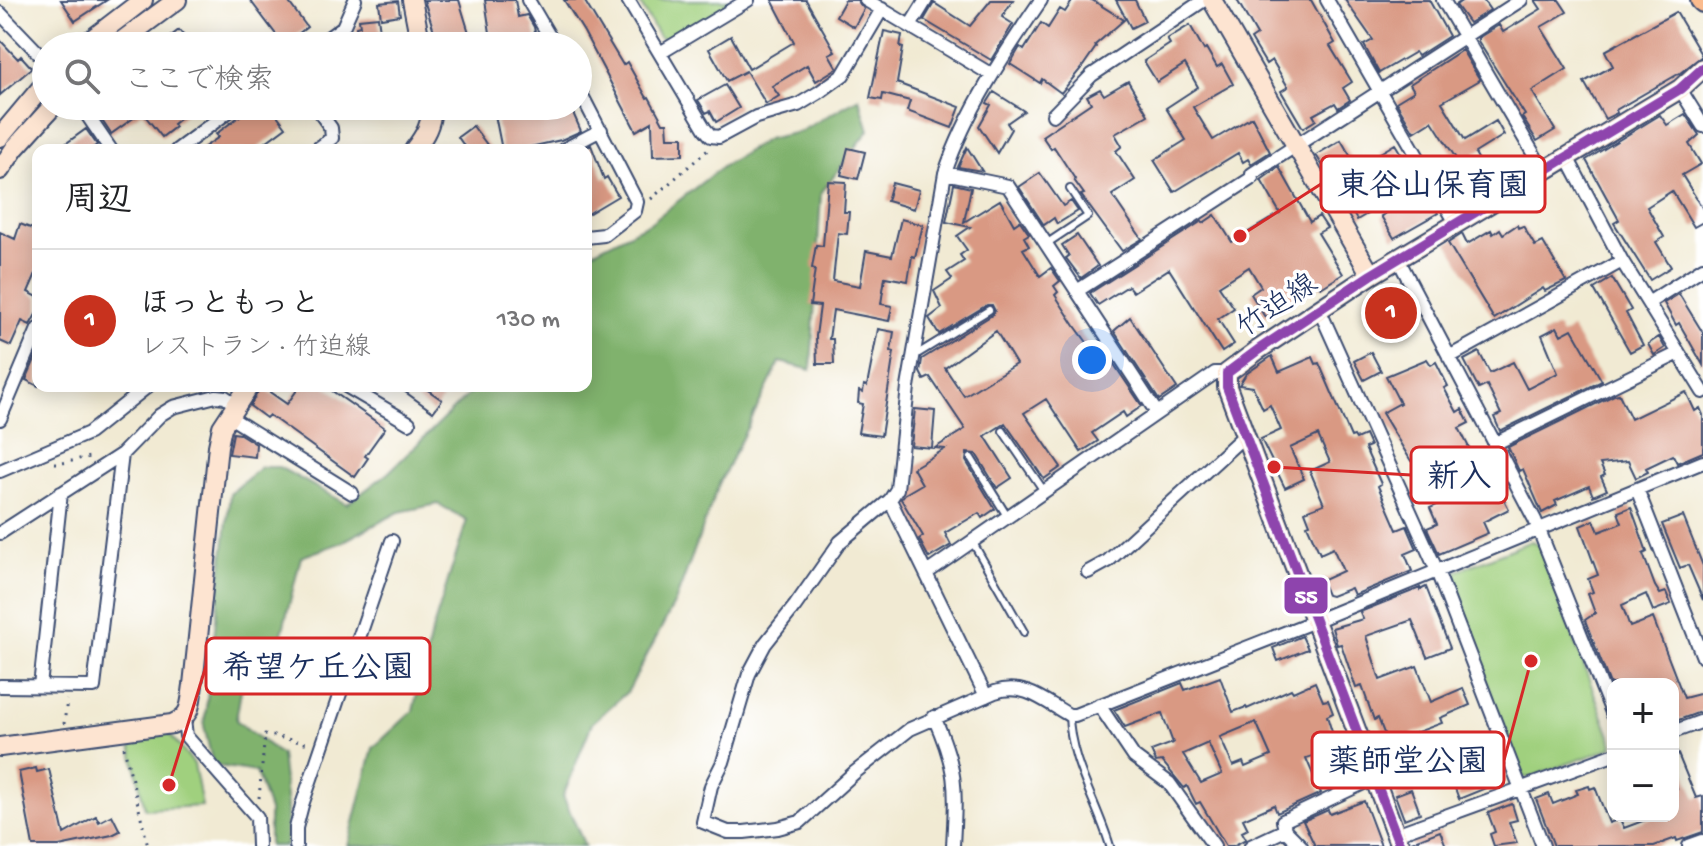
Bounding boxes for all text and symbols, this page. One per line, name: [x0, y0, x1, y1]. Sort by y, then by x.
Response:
search box: [32, 32, 592, 120]
icon: search: [60, 54, 104, 98]
text: ここで検索: [124, 65, 274, 100]
callout: 東谷山保育園: [1321, 156, 1545, 212]
text: 東谷山保育園: [1337, 168, 1529, 208]
text: 周辺: [64, 183, 132, 223]
street label: 竹迫線: [1230, 266, 1326, 347]
pin: 1: [1365, 283, 1417, 343]
text: ほっともっと: [140, 289, 320, 324]
text: 1: [85, 306, 95, 337]
text: 130 m: [497, 306, 560, 337]
text: レストラン · 竹迫線: [140, 334, 371, 365]
your location: [1072, 340, 1112, 380]
callout: 新入: [1411, 447, 1507, 503]
text: 新入: [1427, 460, 1491, 499]
line badge: 55: [1283, 576, 1329, 615]
text: 55: [1294, 586, 1318, 612]
callout: 希望ケ丘公園: [206, 638, 430, 694]
text: 希望ケ丘公園: [222, 650, 414, 690]
map controls: [1607, 678, 1679, 822]
button: +: [1607, 678, 1679, 750]
callout: 薬師堂公園: [1312, 732, 1504, 788]
text: 薬師堂公園: [1328, 744, 1488, 784]
button: −: [1607, 750, 1679, 822]

